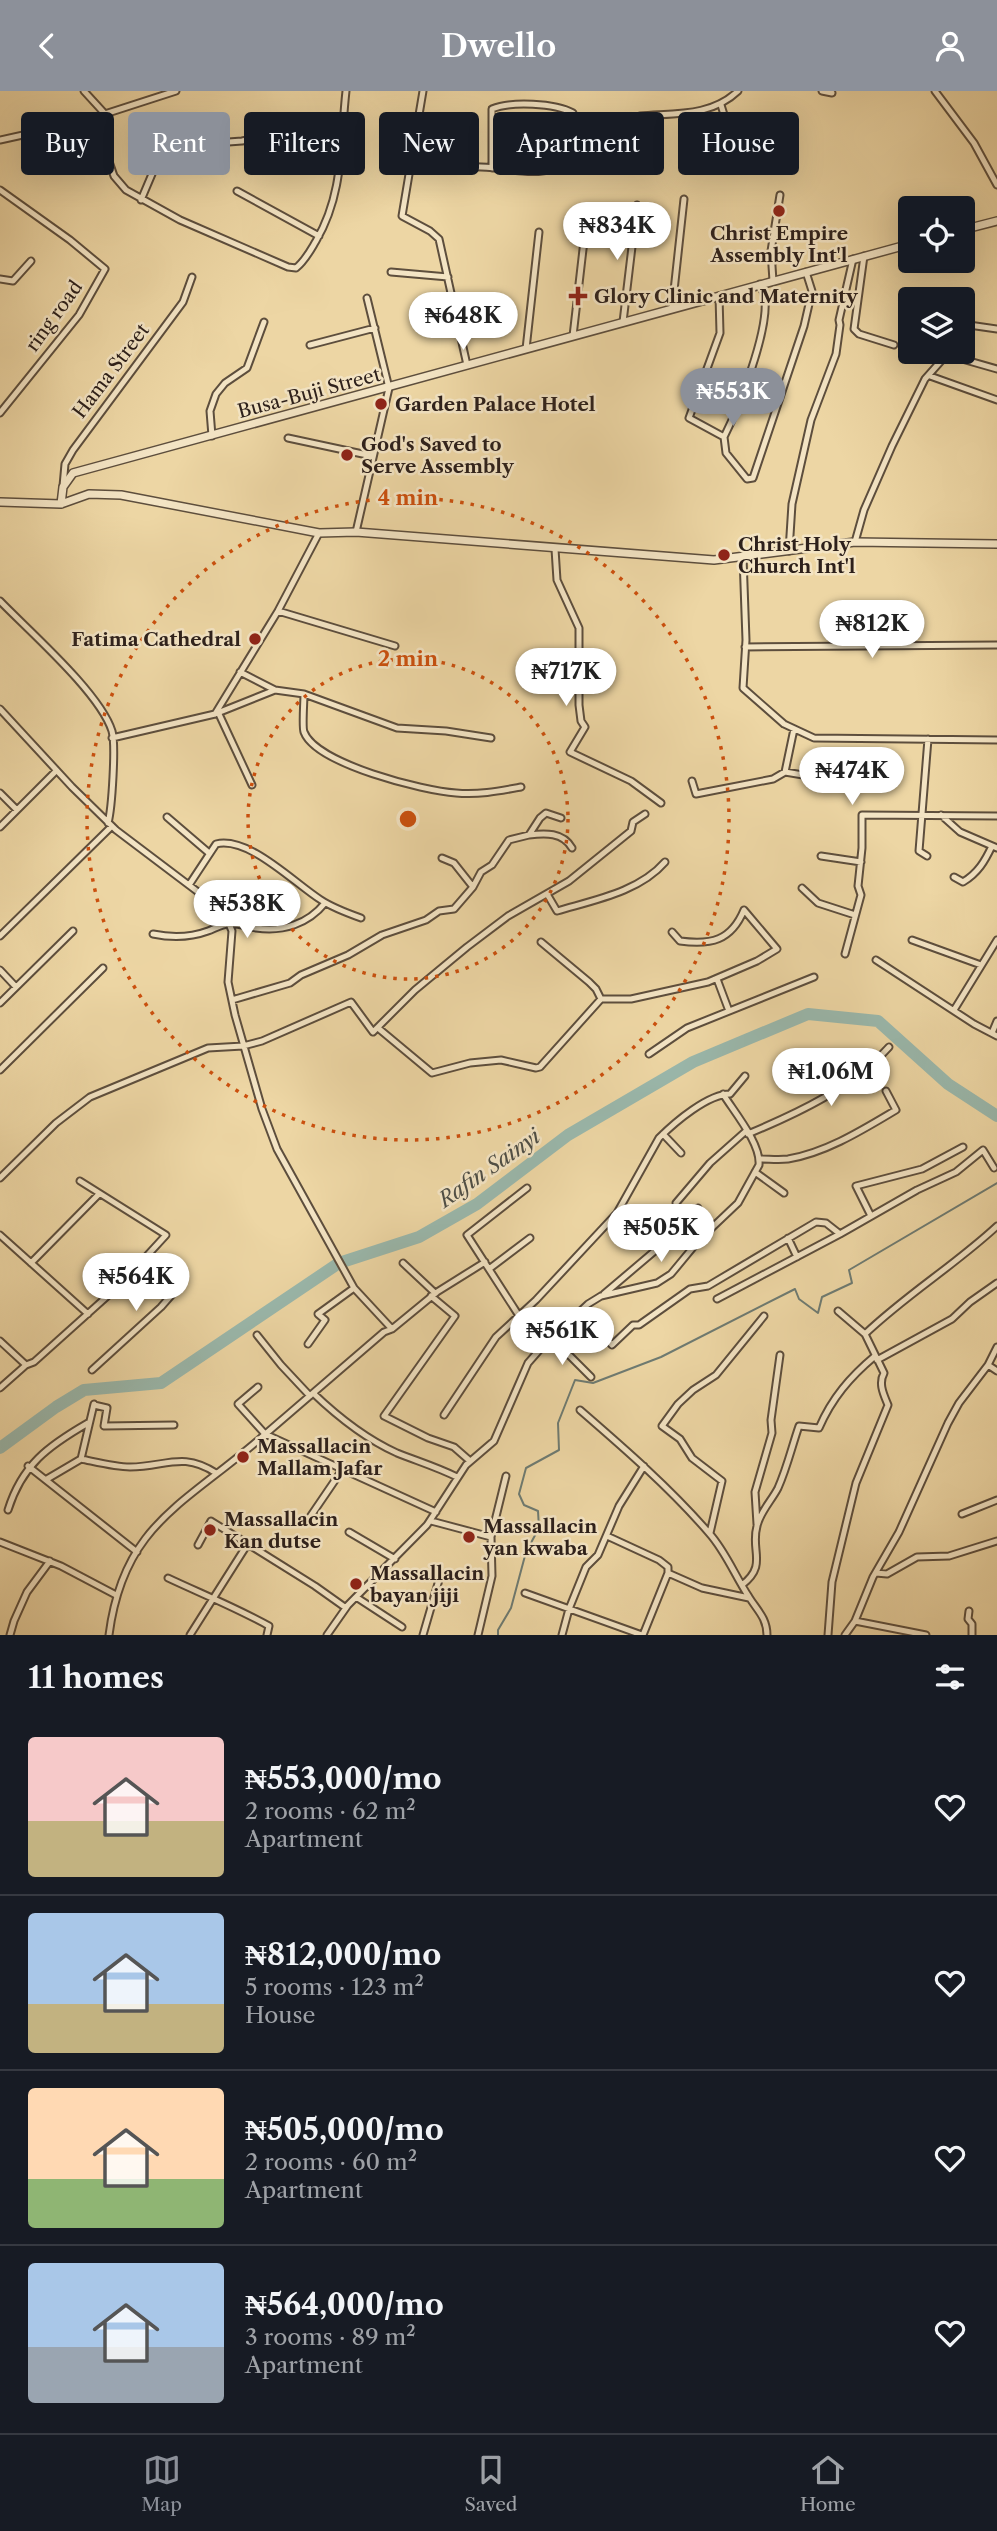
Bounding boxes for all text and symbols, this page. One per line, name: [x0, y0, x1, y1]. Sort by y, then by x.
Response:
text: Dwello: [441, 26, 556, 65]
icon: back: [28, 27, 66, 65]
icon: person: [931, 27, 969, 65]
chip: Buy: [21, 112, 114, 175]
chip: Rent: [128, 112, 230, 175]
chip: Filters: [244, 112, 365, 175]
chip: New: [379, 112, 479, 175]
chip: Apartment: [493, 112, 664, 175]
chip: House: [678, 112, 799, 175]
map controls: [898, 196, 975, 364]
button: locate: [898, 196, 975, 273]
pin: ₦834K: [568, 202, 666, 262]
marker: Christ Empire Assembly Int'l: [771, 203, 787, 219]
text: ₦834K: [579, 211, 655, 239]
place label: Christ Empire Assembly Int'l: [710, 222, 848, 267]
street label: ring road: [21, 276, 88, 356]
place label: Glory Clinic and Maternity: [594, 285, 859, 308]
marker: Glory Clinic and Maternity: [568, 286, 588, 306]
button: layers: [898, 287, 975, 364]
pin: ₦648K: [414, 293, 512, 352]
text: ₦648K: [425, 301, 501, 329]
street label: Hama Street: [68, 319, 154, 423]
street label: Busa-Buji Street: [235, 363, 383, 423]
pin: ₦553K: [684, 369, 782, 428]
text: ₦553K: [696, 377, 770, 405]
place label: Garden Palace Hotel: [395, 393, 596, 416]
marker: Garden Palace Hotel: [373, 396, 389, 412]
place label: God's Saved to Serve Assembly: [361, 433, 515, 478]
marker: God's Saved to Serve Assembly: [339, 447, 355, 463]
text: 4 min: [378, 485, 439, 510]
place label: Christ Holy Church Int'l: [738, 533, 856, 578]
marker: Christ Holy Church Int'l: [716, 547, 732, 563]
pin: ₦812K: [823, 601, 921, 660]
text: ₦812K: [835, 609, 909, 637]
place label: Fatima Cathedral: [71, 628, 241, 651]
marker: Fatima Cathedral: [247, 631, 263, 647]
text: 2 min: [378, 646, 439, 671]
pin: ₦717K: [517, 649, 615, 708]
text: ₦717K: [531, 657, 601, 685]
pin: ₦474K: [803, 747, 901, 807]
text: ₦474K: [815, 756, 889, 784]
centre of rings: [396, 807, 420, 831]
pin: ₦538K: [198, 881, 296, 940]
text: ₦538K: [210, 889, 284, 917]
pin: ₦1.06M: [774, 1049, 888, 1108]
text: ₦1.06M: [788, 1057, 874, 1085]
water label: Rafin Sainyi: [432, 1123, 546, 1213]
pin: ₦505K: [612, 1205, 710, 1264]
text: ₦505K: [623, 1213, 699, 1241]
pin: ₦564K: [87, 1253, 185, 1313]
text: ₦564K: [98, 1262, 174, 1290]
pin: ₦561K: [513, 1307, 611, 1367]
text: ₦561K: [526, 1316, 598, 1344]
place label: Massallacin Mallam Jafar: [257, 1435, 383, 1480]
marker: Massallacin Mallam Jafar: [235, 1449, 251, 1465]
place label: Massallacin Kan dutse: [224, 1508, 338, 1553]
place label: Massallacin yan kwaba: [482, 1515, 597, 1560]
marker: Massallacin Kan dutse: [202, 1522, 218, 1538]
marker: Massallacin yan kwaba: [461, 1529, 477, 1545]
place label: Massallacin bayan jiji: [369, 1562, 484, 1607]
marker: Massallacin bayan jiji: [348, 1576, 364, 1592]
icon: filters: [931, 1658, 969, 1696]
text: 11 homes: [28, 1659, 164, 1696]
text: ₦553,000/mo: [245, 1760, 442, 1797]
icon: home: [84, 1765, 168, 1849]
icon: heart: [931, 1788, 969, 1826]
text: 2 rooms · 62 m²: [245, 1797, 416, 1825]
text: Apartment: [245, 1825, 363, 1853]
text: ₦812,000/mo: [245, 1936, 441, 1973]
icon: home: [84, 1941, 168, 2025]
icon: heart: [931, 1964, 969, 2002]
text: 5 rooms · 123 m²: [245, 1973, 424, 2001]
text: House: [245, 2001, 315, 2029]
text: ₦505,000/mo: [245, 2111, 444, 2148]
icon: home: [84, 2116, 168, 2200]
icon: heart: [931, 2139, 969, 2177]
text: 2 rooms · 60 m²: [245, 2148, 417, 2176]
text: Apartment: [245, 2176, 363, 2204]
text: ₦564,000/mo: [245, 2286, 444, 2323]
icon: home: [84, 2291, 168, 2375]
icon: heart: [931, 2314, 969, 2352]
text: 3 rooms · 89 m²: [245, 2323, 416, 2351]
text: Apartment: [245, 2351, 363, 2379]
tab: Map: [141, 2451, 182, 2516]
tab: Saved: [465, 2451, 517, 2516]
tab: Home: [800, 2451, 856, 2516]

